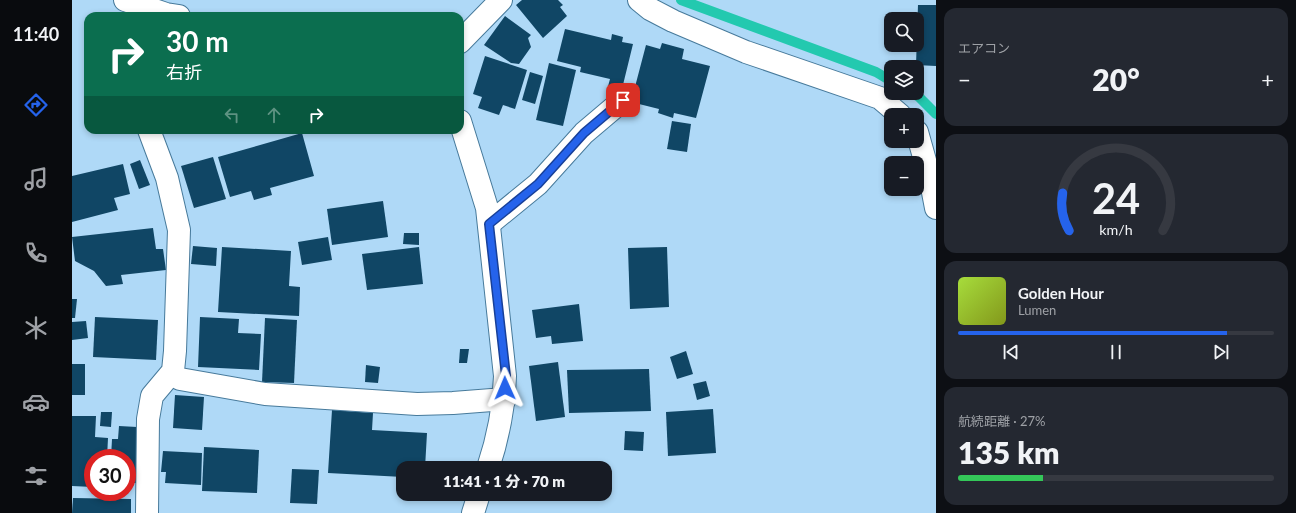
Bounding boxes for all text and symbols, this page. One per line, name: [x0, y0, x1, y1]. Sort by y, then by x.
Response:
map controls: [884, 12, 924, 196]
button: search: [884, 12, 924, 52]
text: 11:40: [13, 23, 59, 45]
text: 30 m: [166, 24, 229, 58]
icon: right: [100, 28, 152, 80]
text: エアコン: [958, 40, 1010, 56]
button: layers: [884, 60, 924, 100]
text: 右折: [166, 61, 202, 83]
text: 20°: [1092, 61, 1140, 97]
text: −: [958, 66, 971, 93]
text: +: [1261, 66, 1274, 93]
pin: [606, 83, 640, 117]
icon: arrive: [612, 89, 634, 111]
icon: directions: [22, 91, 50, 119]
icon: left: [221, 104, 243, 126]
icon: ahead: [263, 104, 285, 126]
icon: right: [305, 104, 327, 126]
button: +: [884, 108, 924, 148]
button: −: [884, 156, 924, 196]
icon: music: [22, 165, 50, 193]
text: 24: [1092, 173, 1140, 223]
text: km/h: [1099, 221, 1133, 238]
icon: phone: [22, 239, 50, 267]
text: Golden Hour: [1018, 284, 1104, 302]
text: Lumen: [1018, 302, 1056, 318]
icon: climate: [22, 314, 50, 342]
icon: previous: [1000, 341, 1022, 363]
icon: pause: [1105, 341, 1127, 363]
icon: next: [1210, 341, 1232, 363]
position arrow: [484, 367, 526, 409]
icon: car: [22, 388, 50, 416]
text: 航続距離 · 27%: [958, 413, 1046, 429]
text: 135 km: [958, 434, 1059, 470]
speed limit sign: 30: [84, 449, 136, 501]
icon: filters: [22, 462, 50, 490]
text: 11:41 · 1 分 · 70 m: [443, 472, 565, 490]

